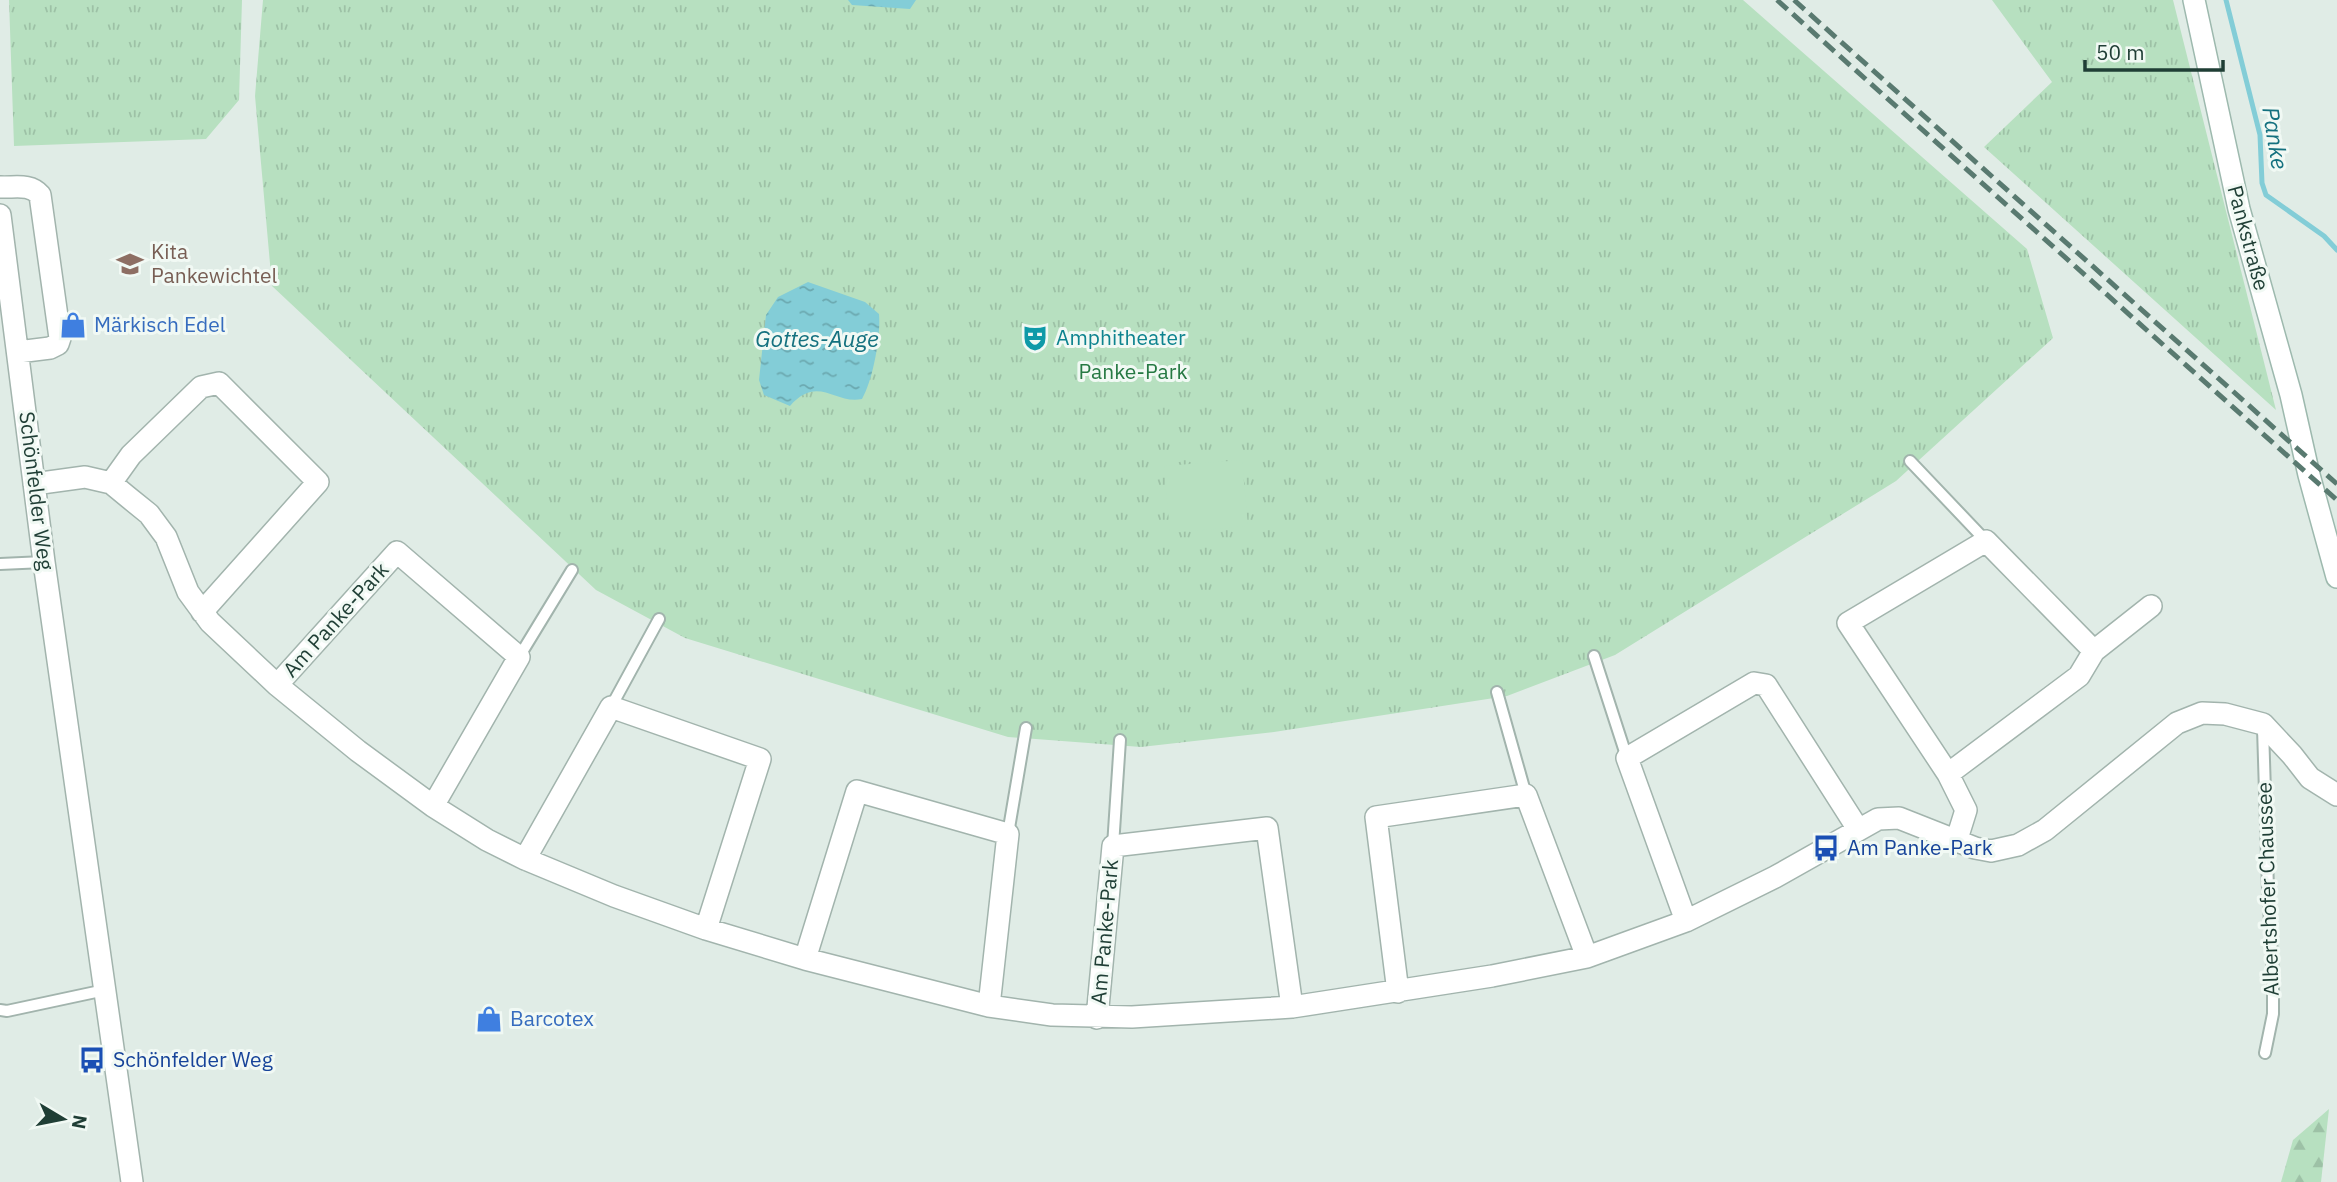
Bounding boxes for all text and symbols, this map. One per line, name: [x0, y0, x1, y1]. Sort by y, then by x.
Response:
scale bar: [2085, 28, 2223, 72]
text: 50 m: [2096, 38, 2145, 66]
water label: Panke: [2256, 104, 2296, 171]
street label: Pankstraße: [2221, 182, 2276, 293]
place label: Kita Pankewichtel: [151, 237, 277, 289]
school or university icon: Kita Pankewichtel: [115, 249, 145, 279]
shop icon: Märkisch Edel: [58, 310, 88, 340]
place label: Märkisch Edel: [94, 310, 226, 338]
water label: Gottes-Auge: [755, 323, 879, 353]
theatre icon: Amphitheater: [1020, 323, 1050, 353]
place label: Amphitheater: [1056, 323, 1186, 351]
park label: Panke-Park: [1079, 357, 1188, 385]
street label: Schönfelder Weg: [13, 410, 61, 572]
street label: Am Panke-Park: [276, 556, 394, 683]
street label: Albertshofer Chaussee: [2249, 781, 2285, 997]
bus stop icon: Am Panke-Park: [1811, 833, 1841, 863]
place label: Am Panke-Park: [1847, 833, 1993, 861]
street label: Am Panke-Park: [1084, 858, 1124, 1006]
shop icon: Barcotex: [474, 1004, 504, 1034]
place label: Barcotex: [510, 1004, 594, 1032]
bus stop icon: Schönfelder Weg: [77, 1045, 107, 1075]
place label: Schönfelder Weg: [113, 1045, 273, 1073]
north arrow: [28, 1084, 98, 1154]
text: N: [67, 1113, 93, 1131]

